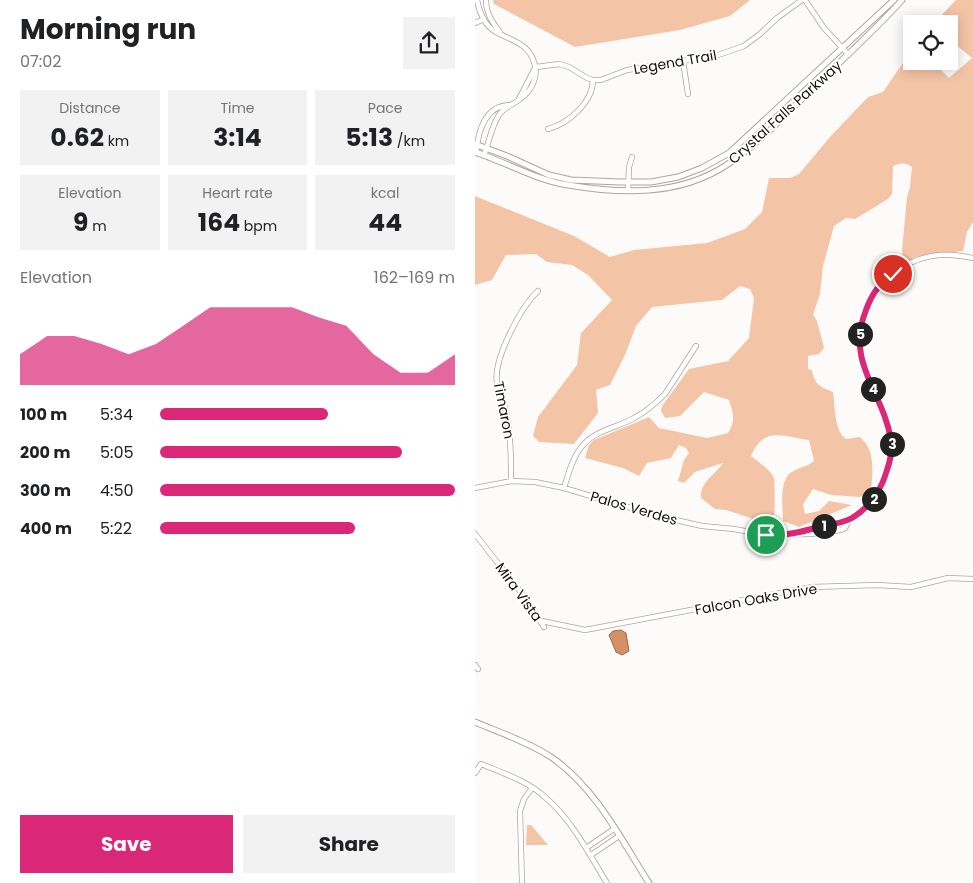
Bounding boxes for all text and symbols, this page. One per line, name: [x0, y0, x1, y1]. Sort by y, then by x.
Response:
text: Morning run: [20, 10, 196, 49]
map controls: [903, 15, 958, 70]
button: locate: [903, 15, 958, 70]
button: share: [403, 17, 455, 69]
street label: Legend Trail: [632, 45, 718, 79]
text: 07:02: [20, 50, 61, 73]
street label: Crystal Falls Parkway: [724, 56, 846, 168]
text: Distance: [59, 98, 121, 118]
text: Time: [220, 98, 255, 118]
text: Pace: [368, 98, 403, 118]
text: 0.62: [50, 120, 104, 155]
text: 3:14: [213, 120, 262, 155]
text: 5:13: [345, 120, 393, 155]
text: km: [104, 131, 129, 151]
text: /km: [393, 131, 425, 151]
text: Elevation: [58, 183, 121, 203]
text: Heart rate: [202, 183, 273, 203]
text: kcal: [371, 183, 399, 203]
text: 9: [73, 205, 88, 240]
text: 164: [198, 205, 240, 240]
text: 44: [368, 205, 402, 240]
text: m: [88, 216, 107, 236]
text: bpm: [240, 216, 277, 236]
pin: [872, 253, 914, 295]
icon: check: [879, 260, 907, 288]
text: Elevation: [20, 266, 92, 289]
text: 162–169 m: [374, 266, 455, 289]
pin: 5: [847, 322, 873, 346]
text: 5: [856, 324, 865, 344]
pin: 4: [861, 376, 885, 402]
text: 4: [869, 379, 878, 399]
street label: Timaron: [489, 380, 519, 440]
text: 100 m: [20, 403, 67, 426]
text: 5:34: [100, 403, 133, 426]
pin: 3: [879, 432, 905, 456]
text: 3: [888, 434, 897, 454]
text: 200 m: [20, 441, 70, 464]
text: 5:05: [100, 441, 134, 464]
text: 300 m: [20, 479, 71, 502]
text: 4:50: [100, 479, 134, 502]
street label: Palos Verdes: [588, 486, 680, 530]
pin: 2: [861, 486, 887, 512]
text: 2: [871, 489, 879, 509]
pin: [745, 514, 787, 556]
pin: 1: [811, 514, 837, 538]
text: 1: [822, 516, 827, 536]
text: 400 m: [20, 517, 72, 540]
text: 5:22: [100, 517, 132, 540]
icon: arrive: [752, 521, 780, 549]
street label: Mira Vista: [491, 558, 547, 626]
street label: Falcon Oaks Drive: [693, 578, 819, 620]
button: Save: [20, 815, 233, 873]
button: Share: [243, 815, 455, 873]

